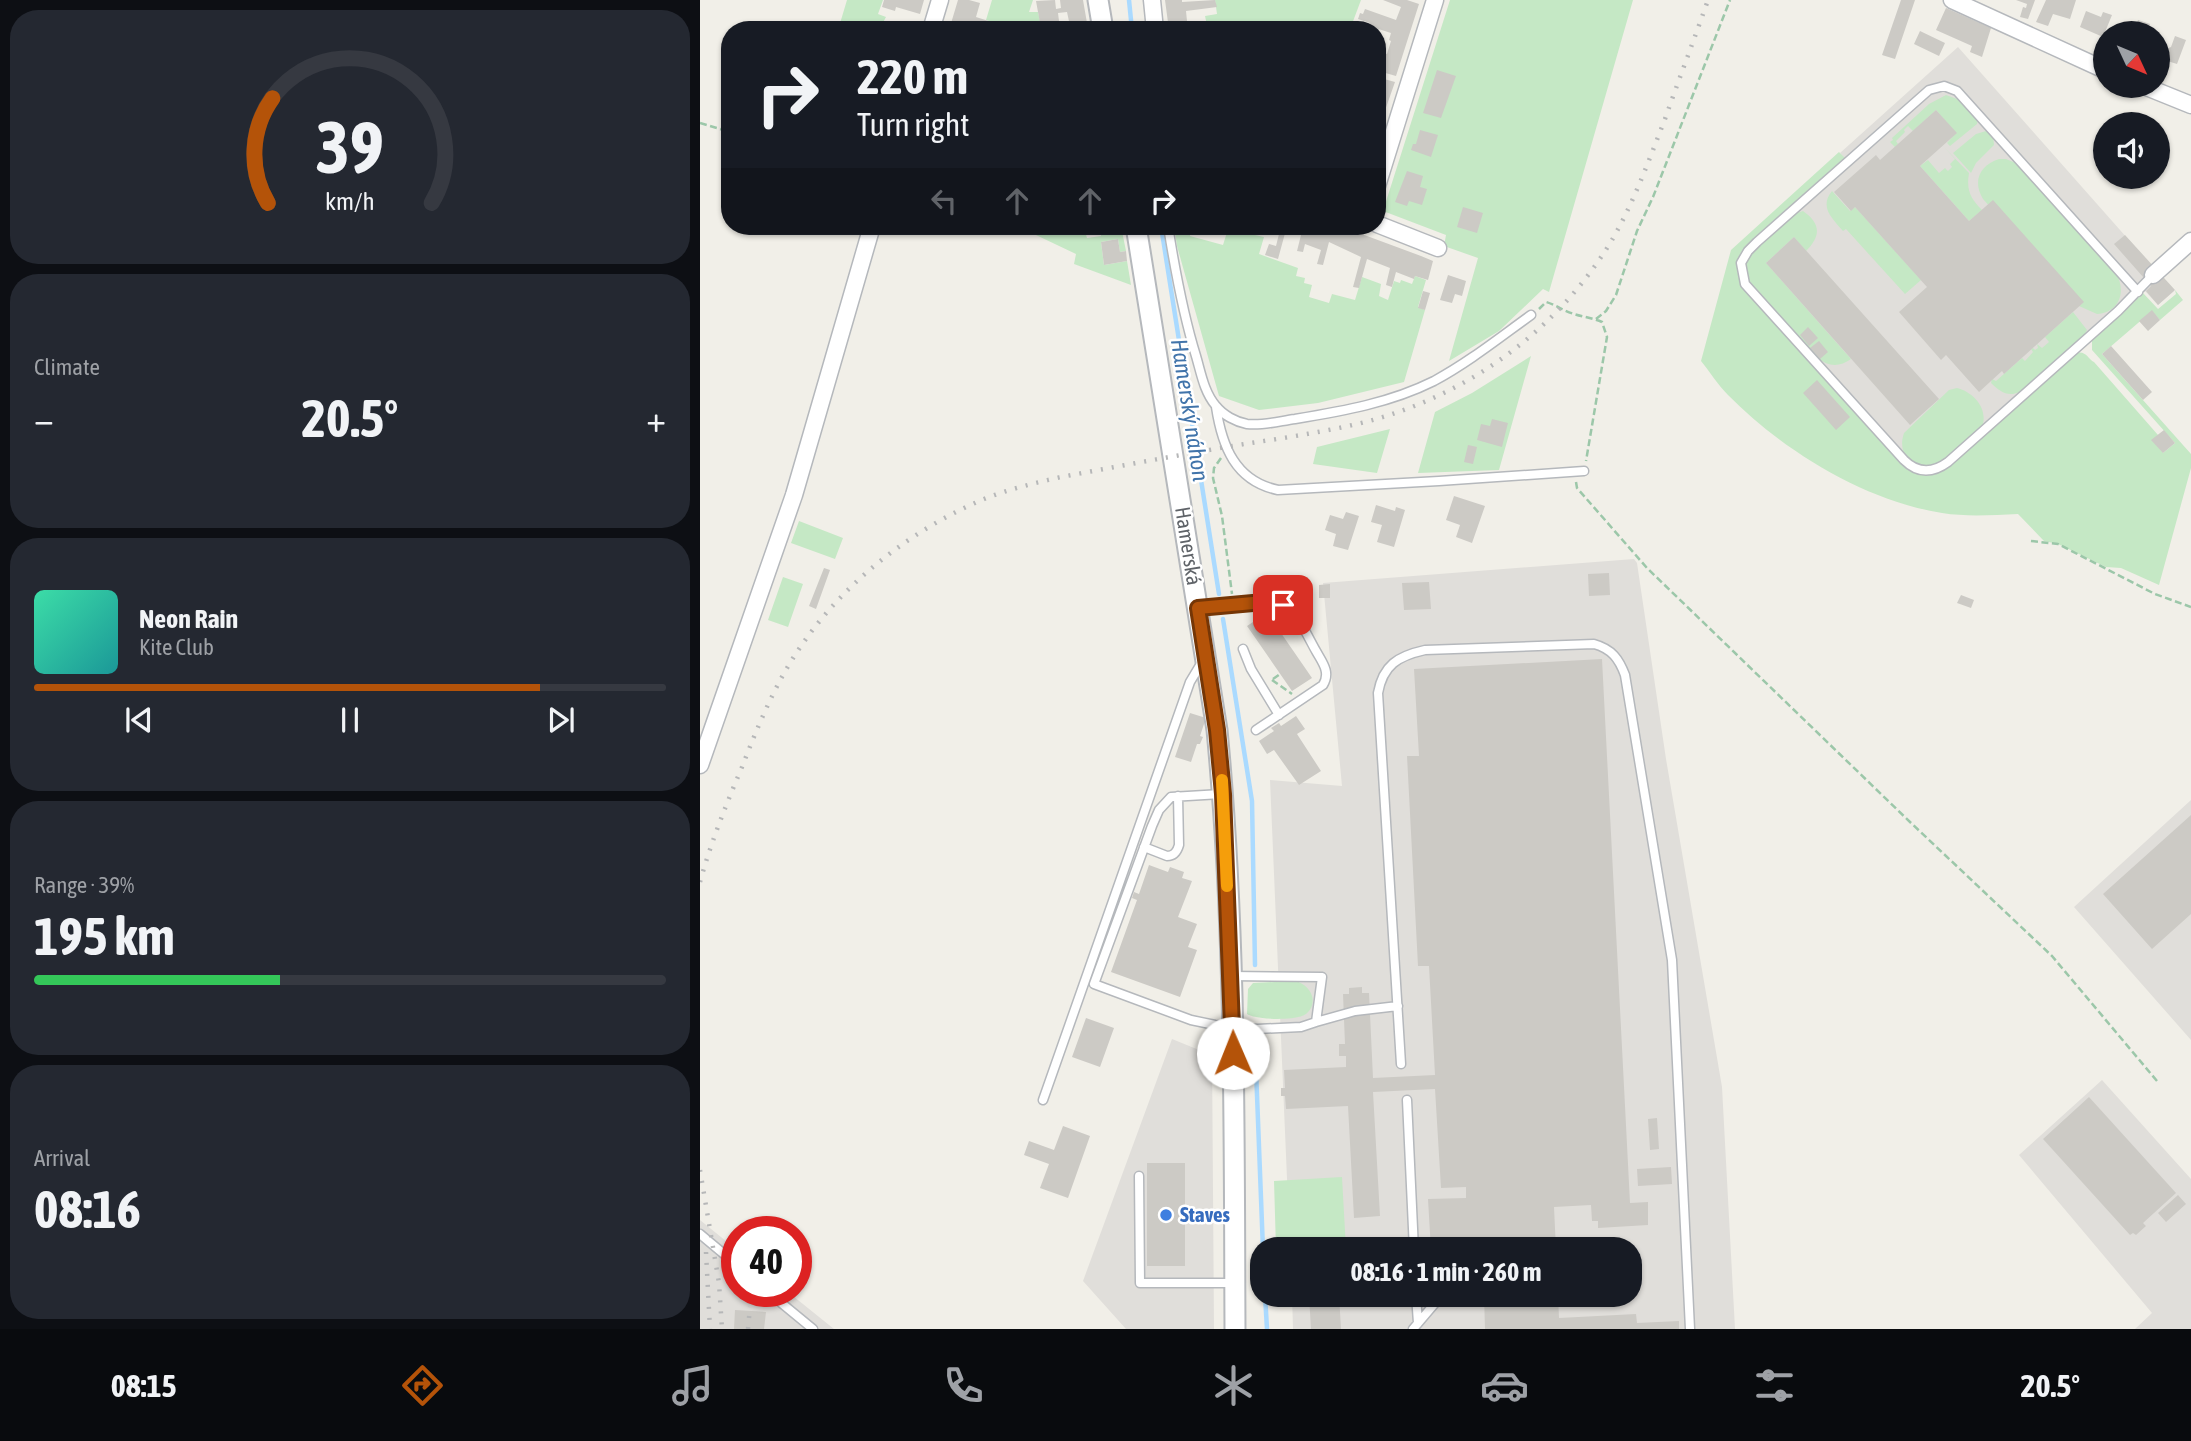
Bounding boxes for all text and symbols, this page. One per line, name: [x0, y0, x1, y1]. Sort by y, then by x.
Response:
north arrow: [2093, 21, 2170, 98]
map controls: [2093, 21, 2170, 189]
text: 220 m: [857, 48, 968, 104]
icon: right: [742, 49, 833, 140]
text: 39: [316, 105, 384, 188]
text: Turn right: [857, 106, 970, 143]
button: sound: [2093, 112, 2170, 189]
icon: left: [925, 182, 963, 220]
icon: ahead: [998, 182, 1036, 220]
icon: ahead: [1071, 182, 1109, 220]
icon: right: [1144, 182, 1182, 220]
text: km/h: [325, 187, 375, 215]
water label: Hamerský náhon: [1166, 337, 1214, 483]
text: Climate: [34, 354, 100, 380]
text: 20.5°: [302, 388, 398, 448]
text: −: [34, 397, 54, 440]
text: +: [646, 397, 666, 440]
street label: Hamerská: [1171, 505, 1207, 587]
pin: [1253, 575, 1313, 635]
icon: arrive: [1264, 586, 1302, 624]
text: Neon Rain: [139, 604, 238, 634]
text: Kite Club: [139, 634, 214, 660]
icon: previous: [120, 701, 158, 739]
icon: pause: [331, 701, 369, 739]
icon: next: [542, 701, 580, 739]
text: Range · 39%: [34, 872, 134, 898]
text: 195 km: [34, 906, 175, 966]
position arrow: [1196, 1016, 1270, 1090]
text: Arrival: [34, 1145, 90, 1171]
text: 08:16: [34, 1179, 141, 1239]
place label: Staves: [1180, 1202, 1231, 1226]
marker: Staves: [1158, 1207, 1174, 1223]
speed limit sign: 40: [721, 1216, 812, 1307]
text: 08:16 · 1 min · 260 m: [1351, 1257, 1541, 1287]
icon: directions: [398, 1361, 447, 1410]
icon: music: [668, 1361, 717, 1410]
icon: phone: [939, 1361, 988, 1410]
icon: climate: [1209, 1361, 1258, 1410]
icon: car: [1480, 1361, 1529, 1410]
icon: filters: [1750, 1361, 1799, 1410]
text: 08:15: [111, 1367, 177, 1404]
text: 20.5°: [2021, 1367, 2080, 1404]

